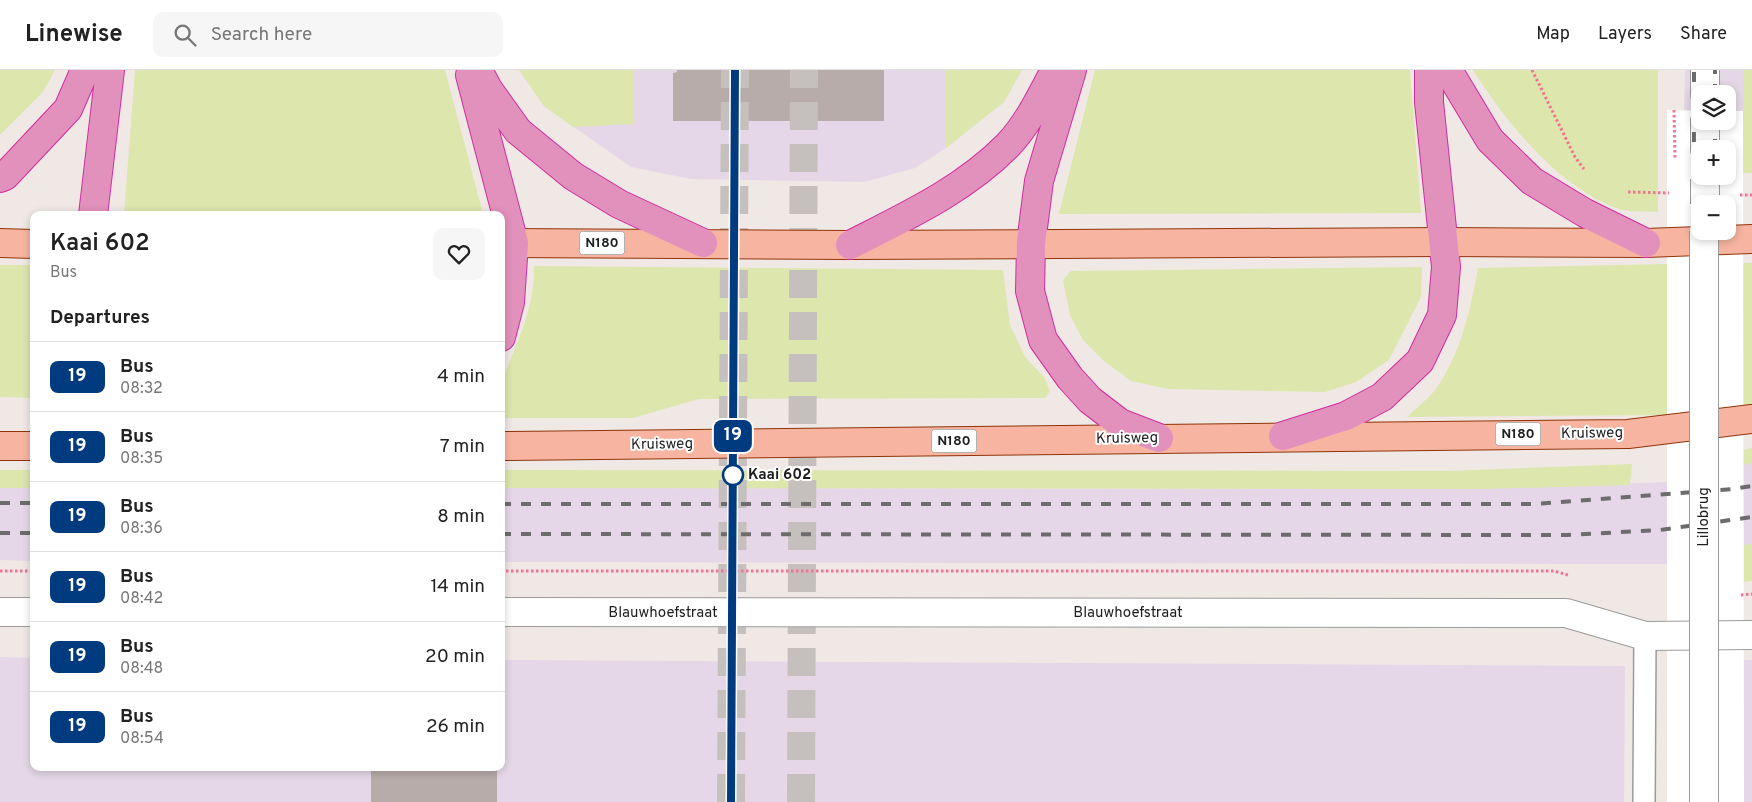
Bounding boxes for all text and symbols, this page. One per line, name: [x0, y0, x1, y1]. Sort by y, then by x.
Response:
search box: [153, 12, 503, 57]
text: Linewise: [25, 20, 123, 50]
icon: search: [171, 21, 199, 49]
text: Search here: [211, 23, 312, 47]
text: Map: [1536, 23, 1570, 46]
text: Layers: [1598, 23, 1652, 46]
text: Share: [1680, 23, 1727, 46]
map controls: [1691, 85, 1736, 240]
button: layers: [1691, 85, 1736, 130]
button: +: [1691, 140, 1736, 185]
button: −: [1691, 195, 1736, 240]
button: heart: [433, 228, 485, 280]
text: Kaai 602: [50, 229, 150, 259]
road number: N180: [580, 232, 624, 254]
text: Bus: [50, 263, 77, 283]
text: Departures: [50, 306, 150, 330]
text: Bus: [120, 355, 154, 379]
text: 19: [68, 365, 87, 388]
text: 4 min: [437, 365, 485, 389]
text: 08:32: [120, 379, 163, 399]
line badge: 19: [710, 420, 756, 452]
road number: N180: [1496, 422, 1540, 446]
text: 19: [724, 424, 742, 447]
street label: Kruisweg: [1561, 424, 1623, 444]
text: Bus: [120, 425, 154, 449]
street label: Kruisweg: [1096, 429, 1158, 449]
road number: N180: [932, 430, 976, 452]
text: 19: [68, 435, 87, 458]
text: 7 min: [440, 435, 485, 459]
street label: Kruisweg: [631, 435, 693, 455]
text: 08:35: [120, 449, 163, 469]
marker: Kaai 602: [722, 464, 744, 486]
place label: Kaai 602: [748, 466, 811, 485]
street label: Lillobrug: [1695, 487, 1714, 547]
text: Bus: [120, 495, 154, 519]
text: 19: [68, 505, 87, 528]
text: 8 min: [437, 505, 485, 529]
text: 08:36: [120, 519, 163, 539]
text: Bus: [120, 565, 154, 589]
text: 19: [68, 575, 87, 598]
text: 14 min: [430, 575, 485, 599]
text: 08:42: [120, 589, 163, 609]
street label: Blauwhoefstraat: [608, 604, 718, 623]
street label: Blauwhoefstraat: [1073, 604, 1183, 623]
text: Bus: [120, 635, 154, 659]
text: 19: [68, 645, 87, 668]
text: 20 min: [425, 645, 485, 669]
text: 08:48: [120, 659, 163, 679]
text: Bus: [120, 705, 154, 729]
text: 19: [68, 715, 87, 738]
text: 26 min: [426, 715, 485, 739]
text: 08:54: [120, 729, 164, 749]

